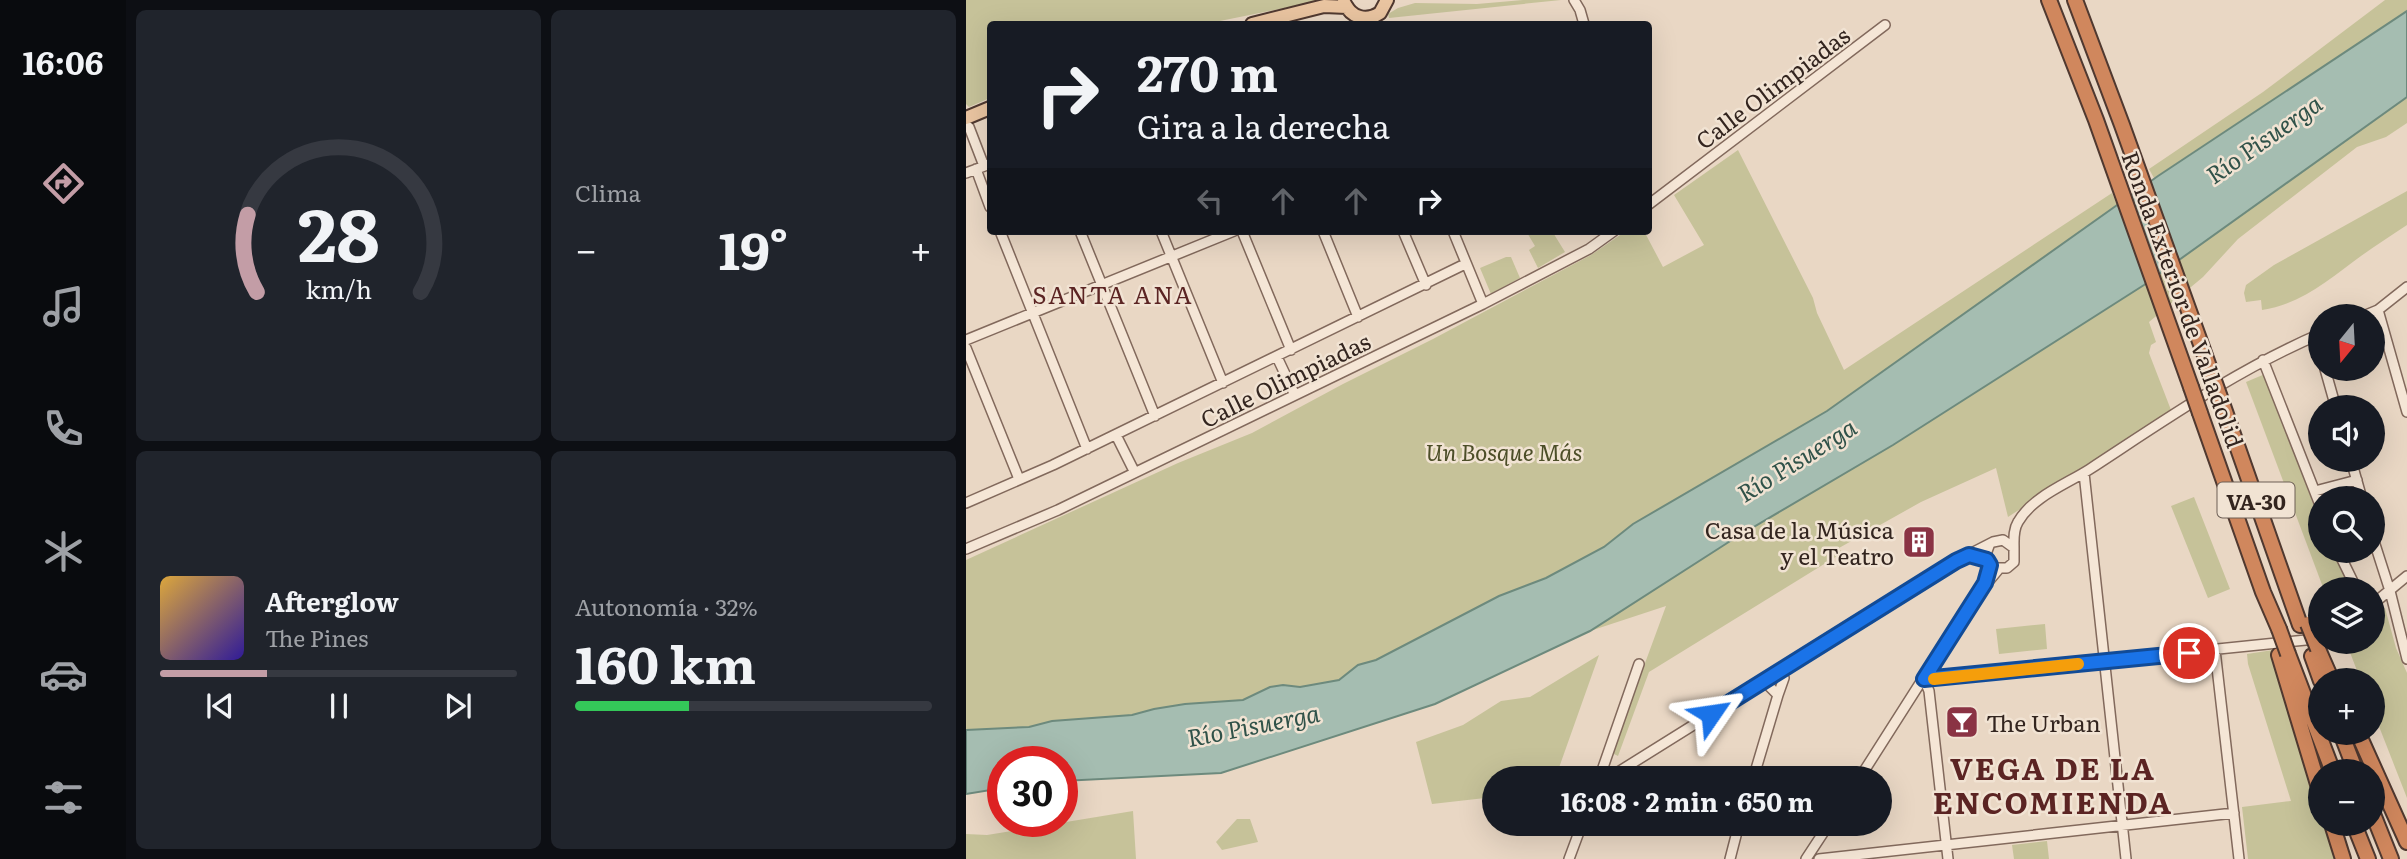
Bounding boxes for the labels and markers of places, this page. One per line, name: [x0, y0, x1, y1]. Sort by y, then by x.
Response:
place label: Casa de la Música y el Teatro: [1705, 512, 1895, 572]
building icon: Casa de la Música y el Teatro: [1900, 523, 1938, 561]
pin: [2159, 623, 2219, 683]
bar icon: The Urban: [1943, 703, 1981, 741]
place label: The Urban: [1986, 705, 2101, 739]

